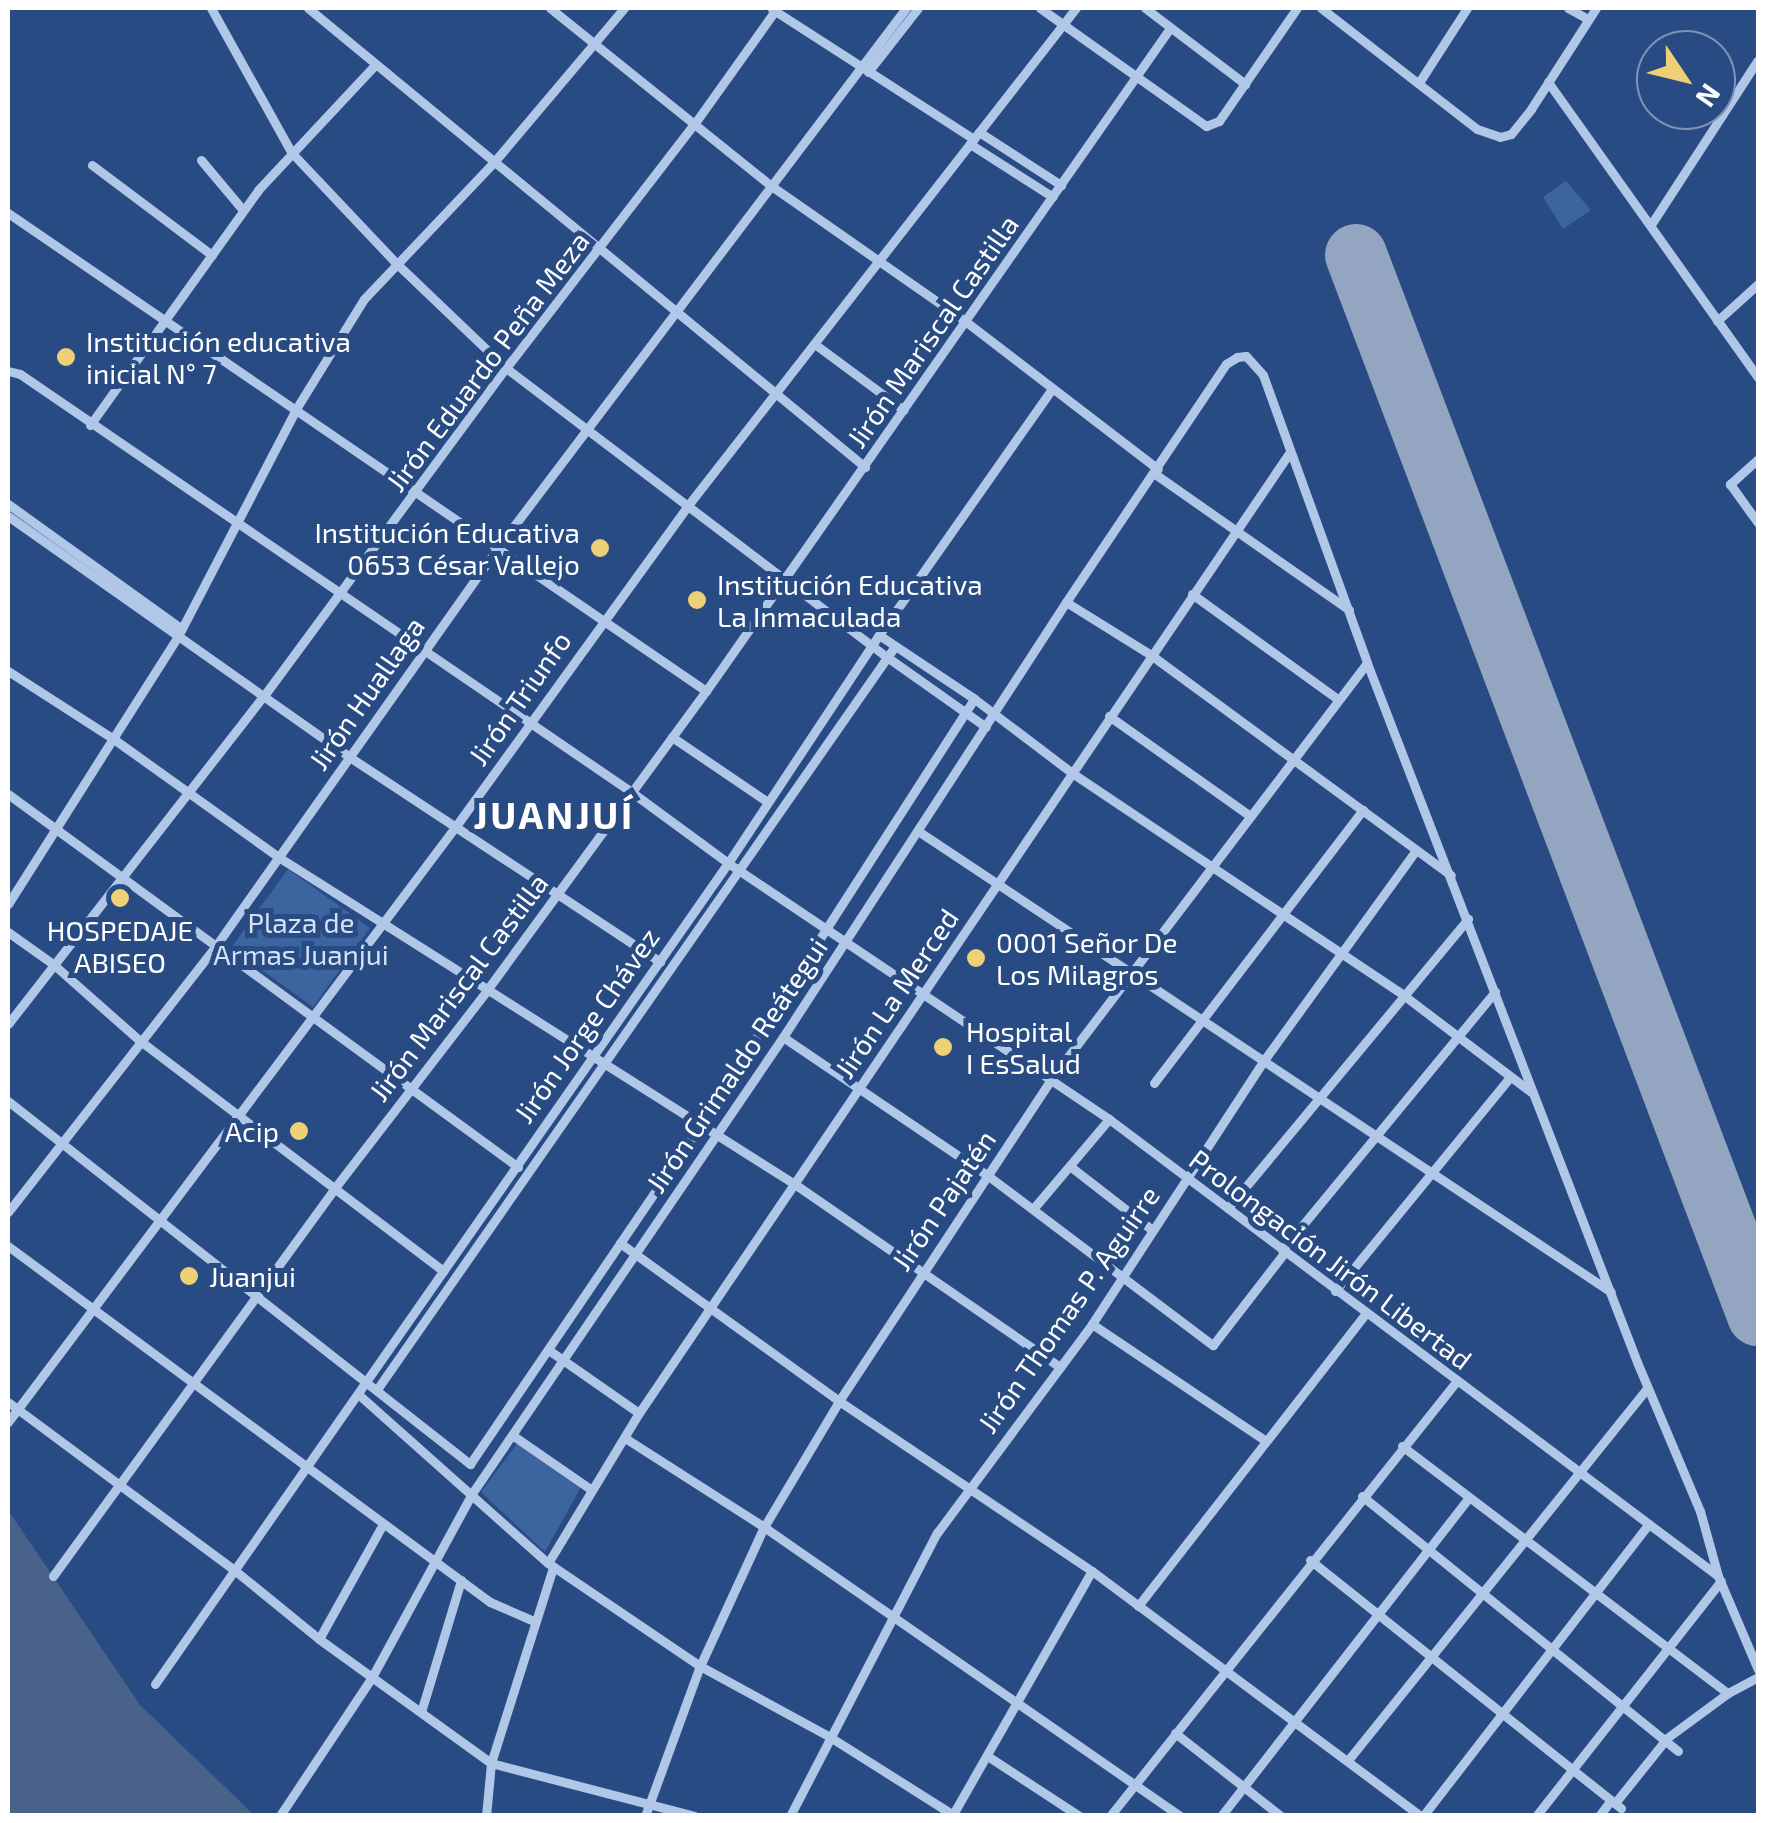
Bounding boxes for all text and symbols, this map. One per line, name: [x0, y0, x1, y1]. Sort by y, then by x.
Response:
north arrow: [1636, 30, 1736, 130]
text: N: [1689, 78, 1729, 114]
street label: Jirón Mariscal Castilla: [839, 208, 1025, 454]
street label: Jirón Eduardo Peña Meza: [378, 225, 596, 497]
place label: Institución educativa inicial N° 7: [86, 324, 351, 390]
marker: Institución educativa inicial N° 7: [55, 346, 77, 368]
place label: Institución Educativa 0653 César Vallejo: [314, 515, 580, 581]
marker: Institución Educativa 0653 César Vallejo: [589, 537, 611, 559]
place label: Institución Educativa La Inmaculada: [717, 567, 983, 633]
marker: Institución Educativa La Inmaculada: [686, 589, 708, 611]
street label: Jirón Huallaga: [301, 610, 431, 776]
street label: Jirón Triunfo: [460, 624, 578, 772]
district label: JUANJUÍ: [473, 792, 635, 838]
street label: Jirón Mariscal Castilla: [361, 866, 555, 1108]
marker: HOSPEDAJE ABISEO: [109, 887, 131, 909]
street label: Jirón La Merced: [827, 902, 965, 1084]
park label: Plaza de Armas Juanjui: [213, 905, 389, 971]
place label: HOSPEDAJE ABISEO: [47, 913, 193, 979]
street label: Jirón Jorge Chávez: [506, 921, 666, 1129]
place label: 0001 Señor De Los Milagros: [996, 925, 1178, 991]
street label: Jirón Grimaldo Reátegui: [638, 931, 834, 1199]
marker: 0001 Señor De Los Milagros: [965, 947, 987, 969]
place label: Hospital I EsSalud: [966, 1014, 1081, 1080]
marker: Hospital I EsSalud: [930, 1034, 956, 1060]
place label: Acip: [225, 1114, 279, 1148]
marker: Acip: [288, 1120, 310, 1142]
street label: Jirón Pajatén: [884, 1124, 1002, 1276]
street label: Prolongación Jirón Libertad: [1183, 1142, 1479, 1376]
street label: Jirón Thomas P. Aguirre: [970, 1179, 1166, 1439]
place label: Juanjui: [209, 1259, 296, 1293]
marker: Juanjui: [178, 1265, 200, 1287]

